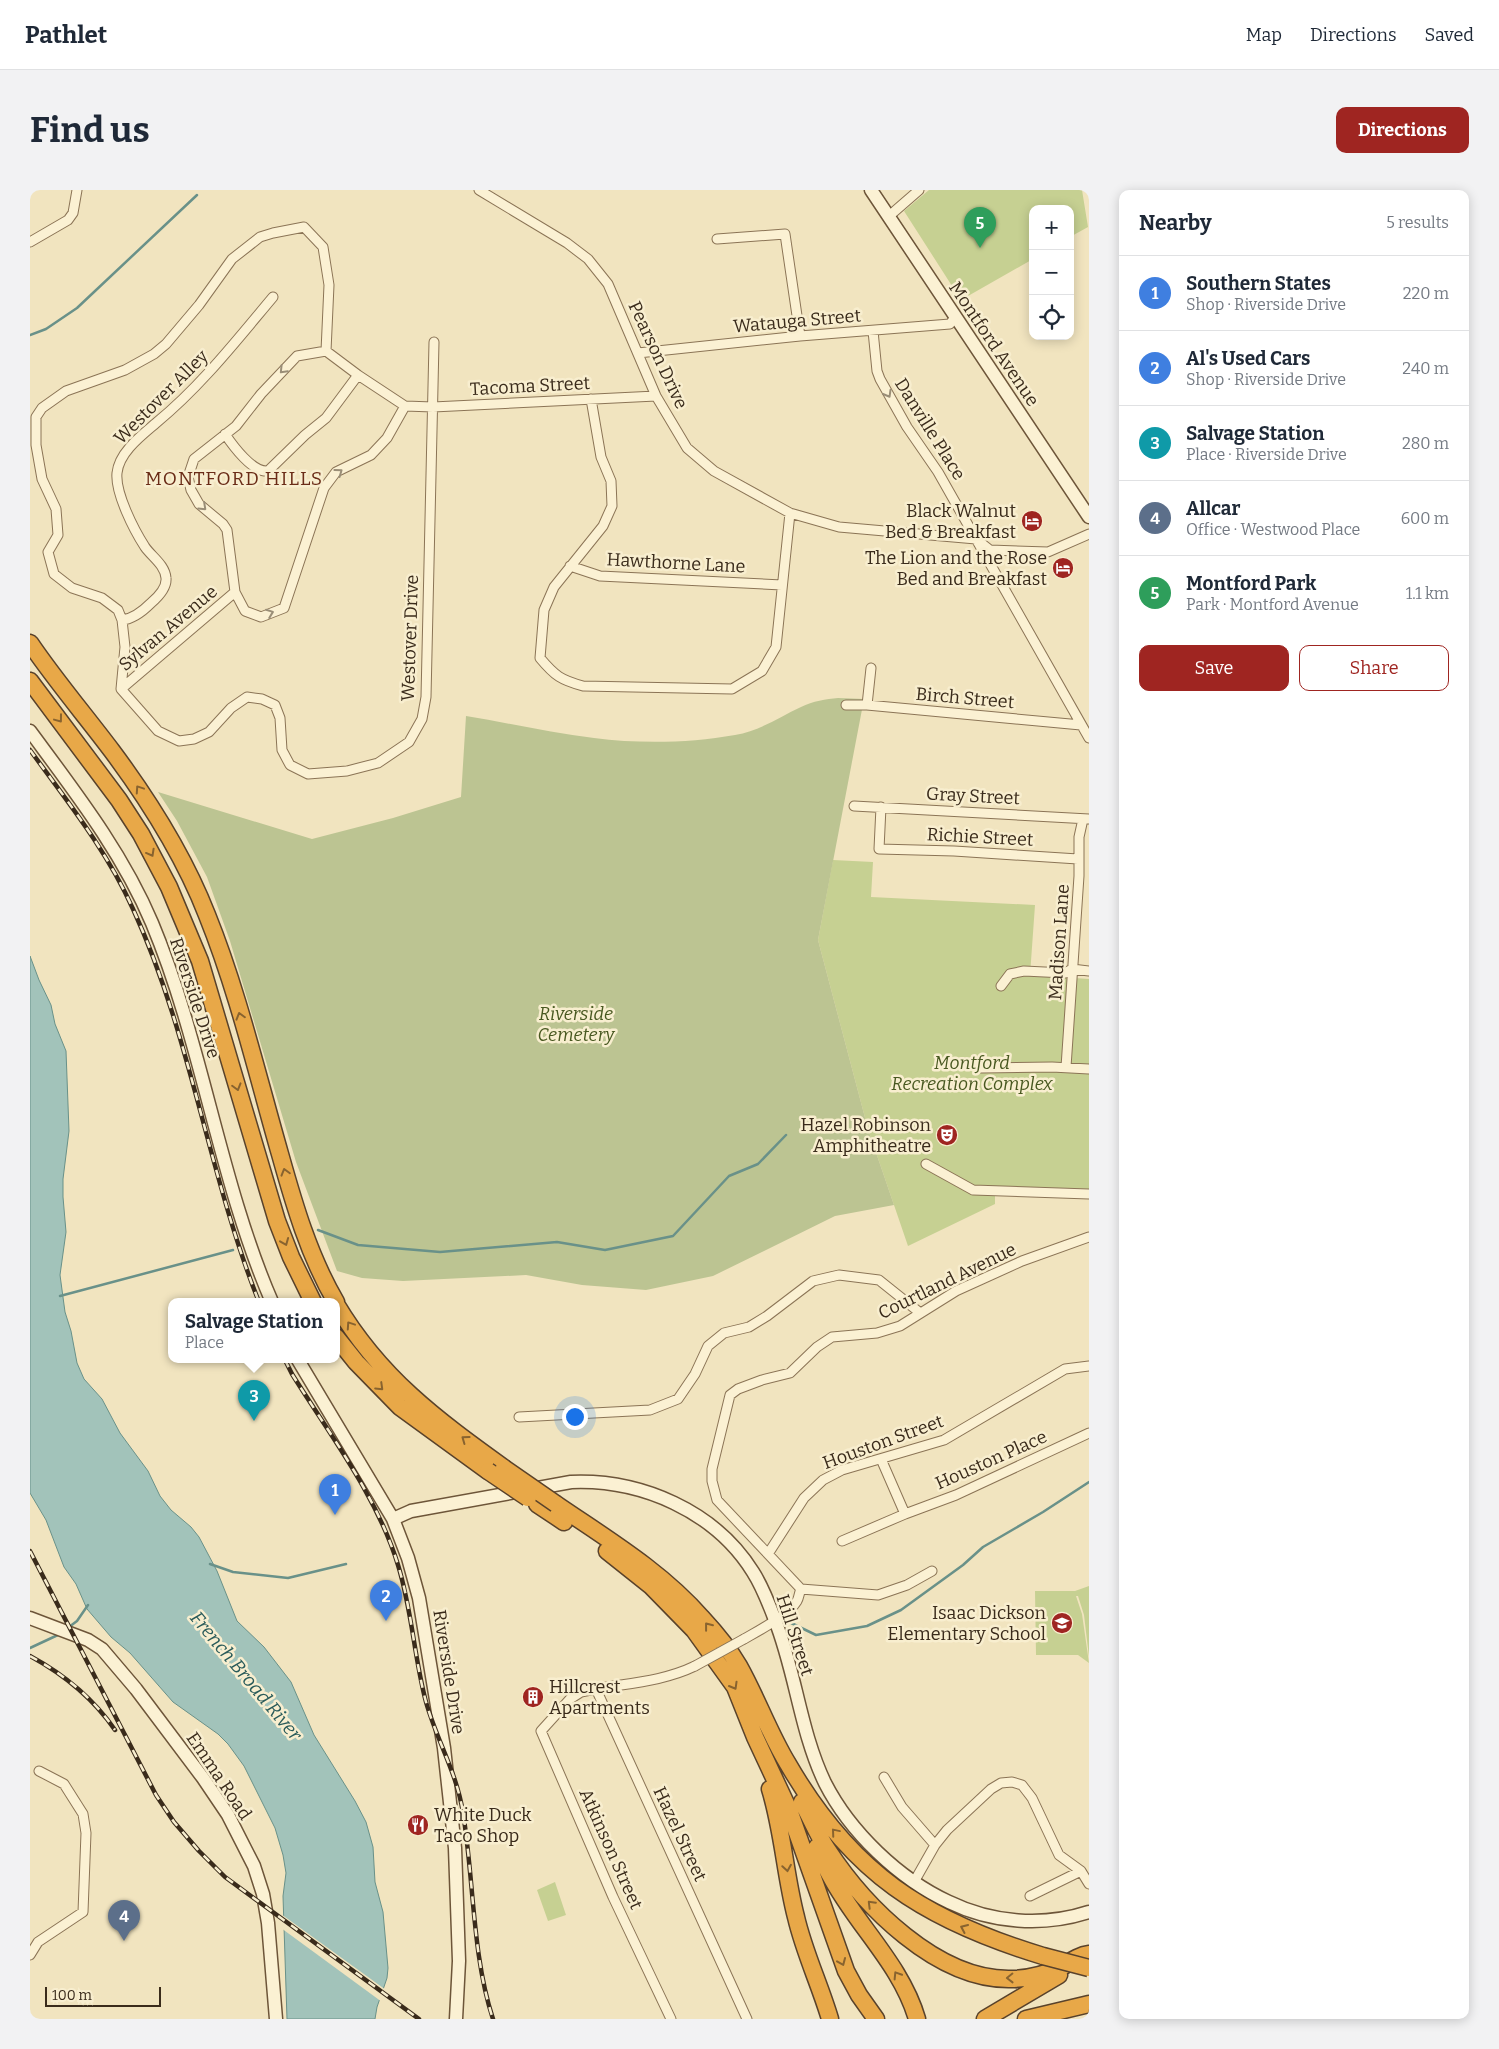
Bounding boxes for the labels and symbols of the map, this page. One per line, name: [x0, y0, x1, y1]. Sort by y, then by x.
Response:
pin: 5: [964, 207, 996, 248]
street label: Montford Avenue: [944, 278, 1044, 410]
street label: Pearson Drive: [623, 298, 693, 412]
street label: Watauga Street: [732, 304, 862, 338]
street label: Westover Alley: [109, 345, 213, 449]
one-way arrow: [280, 365, 289, 374]
street label: Tacoma Street: [469, 372, 591, 400]
street label: Danville Place: [890, 374, 970, 484]
one-way arrow: [882, 389, 892, 398]
district label: MONTFORD HILLS: [145, 467, 323, 490]
one-way arrow: [333, 469, 343, 478]
place label: Black Walnut Bed & Breakfast: [885, 500, 1016, 543]
one-way arrow: [197, 501, 206, 510]
hotel icon: Black Walnut Bed & Breakfast: [1020, 509, 1044, 533]
place label: The Lion and the Rose Bed and Breakfast: [865, 547, 1047, 590]
street label: Hawthorne Lane: [606, 548, 746, 578]
hotel icon: The Lion and the Rose Bed and Breakfast: [1051, 556, 1075, 580]
street label: Westover Drive: [397, 574, 423, 702]
street label: Sylvan Avenue: [114, 580, 222, 676]
one-way arrow: [266, 609, 274, 619]
street label: Birch Street: [915, 683, 1016, 713]
one-way arrow: [54, 714, 63, 723]
street label: Gray Street: [926, 783, 1021, 809]
one-way arrow: [136, 785, 145, 795]
street label: Richie Street: [926, 823, 1034, 851]
one-way arrow: [145, 848, 155, 857]
street label: Madison Lane: [1044, 883, 1074, 1001]
street label: Riverside Drive: [165, 935, 225, 1061]
park label: Riverside Cemetery: [538, 1003, 615, 1046]
one-way arrow: [236, 1013, 246, 1021]
park label: Montford Recreation Complex: [891, 1052, 1053, 1095]
one-way arrow: [232, 1083, 242, 1091]
place label: Hazel Robinson Amphitheatre: [801, 1114, 932, 1157]
theatre icon: Hazel Robinson Amphitheatre: [935, 1123, 959, 1147]
one-way arrow: [281, 1169, 291, 1177]
one-way arrow: [280, 1238, 290, 1246]
street label: Courtland Avenue: [874, 1238, 1020, 1324]
one-way arrow: [347, 1322, 356, 1331]
pin: 3: [238, 1380, 270, 1421]
one-way arrow: [374, 1381, 383, 1390]
your location: [562, 1404, 588, 1430]
street label: Houston Street: [820, 1410, 947, 1474]
street label: Houston Place: [932, 1426, 1050, 1494]
one-way arrow: [461, 1436, 470, 1445]
pin: 1: [319, 1474, 351, 1515]
pin: 2: [370, 1580, 402, 1621]
street label: Hill Street: [771, 1591, 819, 1679]
place label: Isaac Dickson Elementary School: [887, 1602, 1047, 1645]
water label: French Broad River: [185, 1607, 308, 1746]
street label: Riverside Drive: [428, 1608, 470, 1736]
school or university icon: Isaac Dickson Elementary School: [1050, 1611, 1074, 1635]
one-way arrow: [706, 1623, 714, 1632]
place label: Hillcrest Apartments: [549, 1676, 650, 1719]
one-way arrow: [728, 1681, 738, 1690]
building icon: Hillcrest Apartments: [521, 1685, 545, 1709]
street label: Emma Road: [182, 1728, 257, 1824]
street label: Hazel Street: [648, 1783, 712, 1885]
street label: Atkinson Street: [575, 1785, 648, 1913]
place label: White Duck Taco Shop: [434, 1804, 532, 1847]
restaurant icon: White Duck Taco Shop: [406, 1813, 430, 1837]
one-way arrow: [831, 1828, 840, 1837]
one-way arrow: [781, 1864, 791, 1873]
pin: 4: [108, 1900, 140, 1941]
one-way arrow: [868, 1901, 877, 1910]
one-way arrow: [960, 1923, 969, 1934]
one-way arrow: [837, 1957, 847, 1965]
one-way arrow: [894, 1971, 904, 1980]
one-way arrow: [1006, 1973, 1014, 1983]
scale bar: [45, 1984, 161, 2007]

